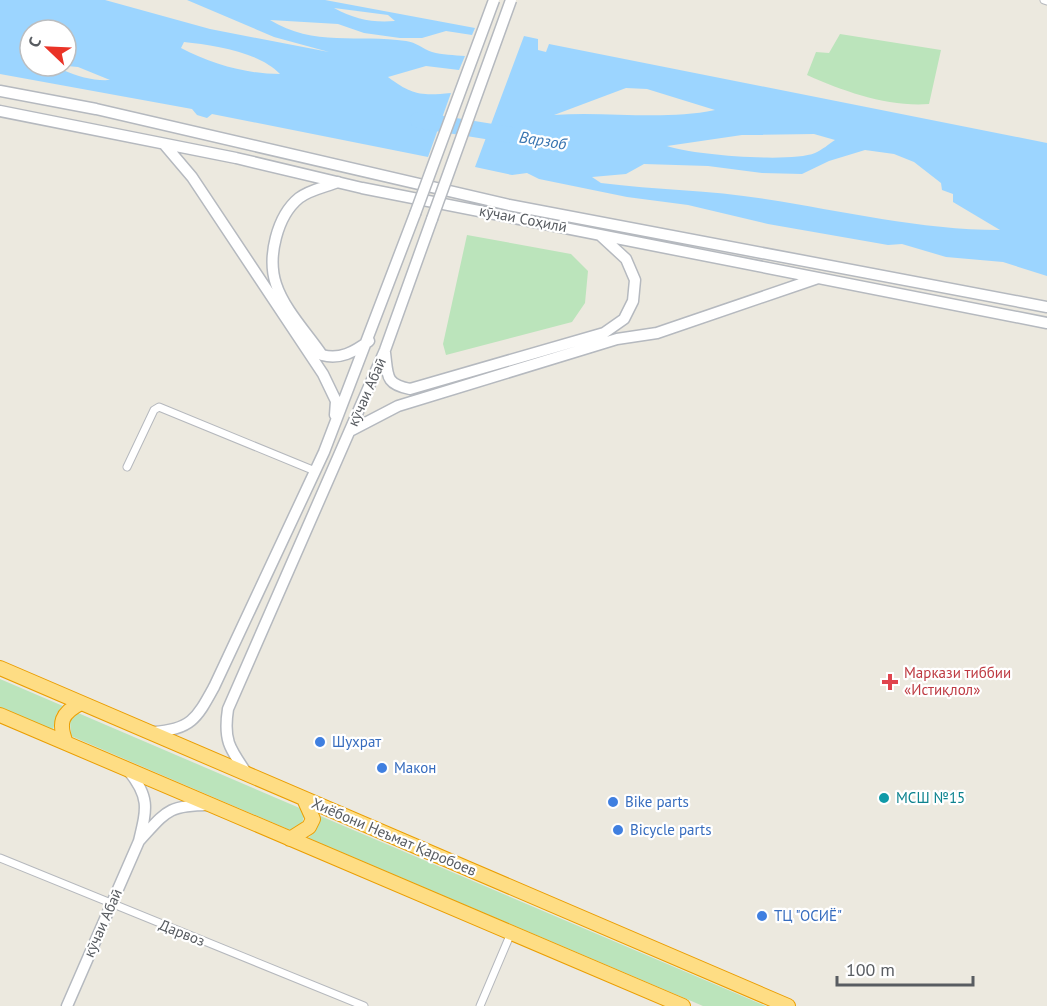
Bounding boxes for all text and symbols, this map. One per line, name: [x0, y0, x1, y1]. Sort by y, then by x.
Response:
north arrow: [18, 18, 78, 78]
text: С: [23, 34, 45, 50]
water label: Варзоб: [518, 126, 569, 154]
street label: кӯчаи Соҳилӣ: [478, 201, 569, 236]
street label: кӯчаи Абаӣ: [343, 355, 390, 429]
place label: Маркази тиббии «Истиқлол»: [904, 663, 1011, 699]
marker: Маркази тиббии «Истиқлол»: [881, 673, 899, 691]
place label: Шухрат: [332, 732, 381, 751]
marker: Шухрат: [313, 735, 327, 749]
place label: Макон: [394, 758, 436, 777]
marker: Макон: [375, 761, 389, 775]
place label: МСШ №15: [896, 788, 965, 807]
marker: МСШ №15: [877, 791, 891, 805]
place label: Bike parts: [625, 792, 689, 811]
street label: Хиёбони Неъмат Қаробоев: [309, 793, 479, 880]
marker: Bike parts: [606, 795, 620, 809]
place label: Bicycle parts: [630, 820, 711, 839]
marker: Bicycle parts: [611, 823, 625, 837]
street label: кӯчаи Абаӣ: [79, 886, 126, 960]
place label: ТЦ "ОСИЁ": [774, 906, 842, 925]
marker: ТЦ "ОСИЁ": [755, 909, 769, 923]
street label: Дарвоз: [156, 915, 208, 950]
scale bar: [837, 949, 974, 987]
text: 100 m: [846, 958, 895, 981]

